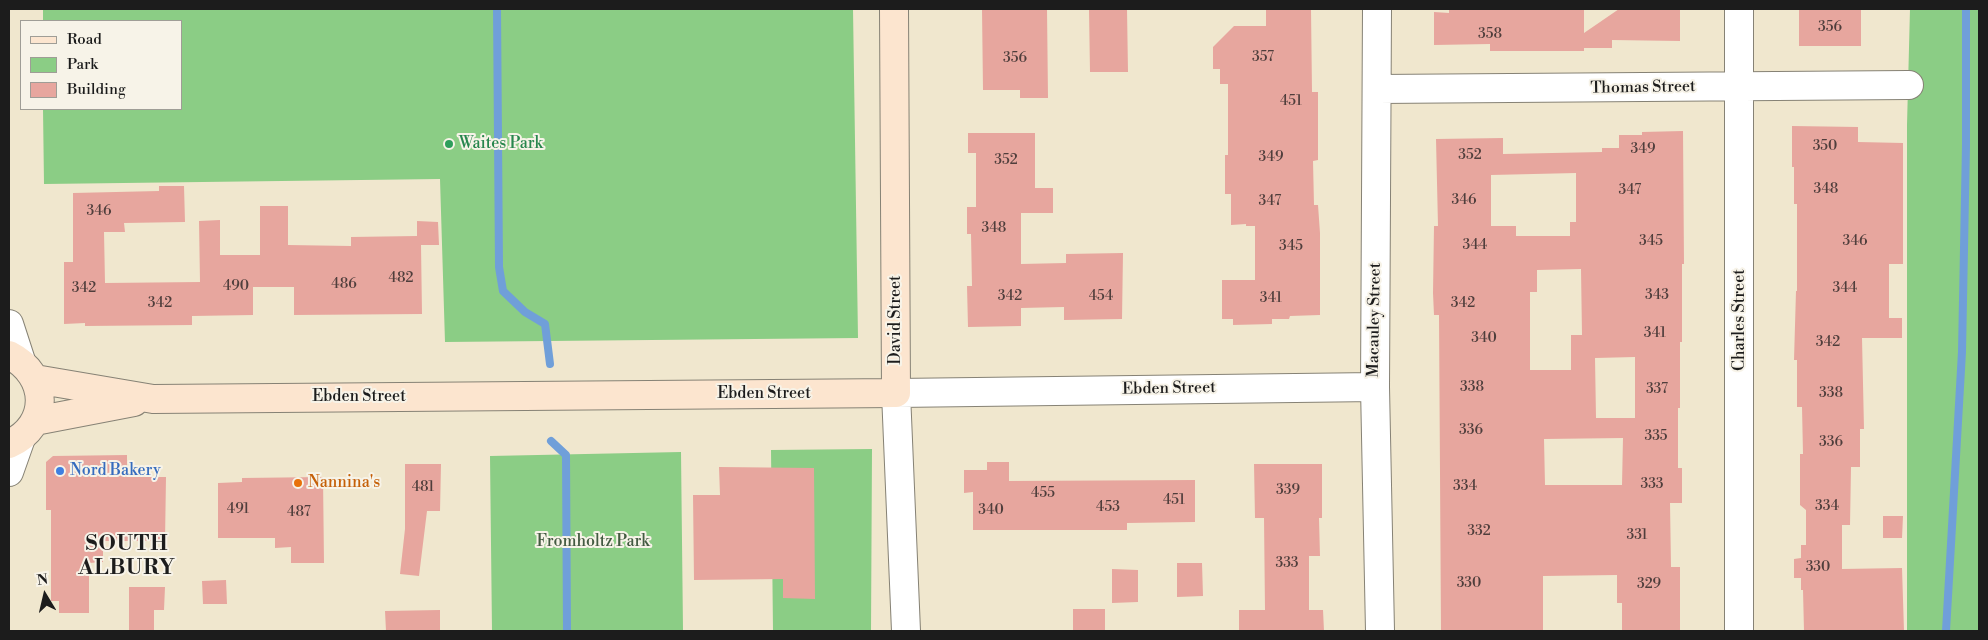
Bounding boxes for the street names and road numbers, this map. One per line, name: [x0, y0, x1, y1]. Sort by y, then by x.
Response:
street label: Thomas Street: [1590, 77, 1696, 99]
street label: Macauley Street: [1364, 262, 1386, 378]
street label: Charles Street: [1730, 269, 1750, 371]
street label: David Street: [886, 275, 906, 365]
street label: Ebden Street: [1122, 379, 1216, 399]
street label: Ebden Street: [717, 384, 811, 404]
street label: Ebden Street: [312, 387, 406, 407]

